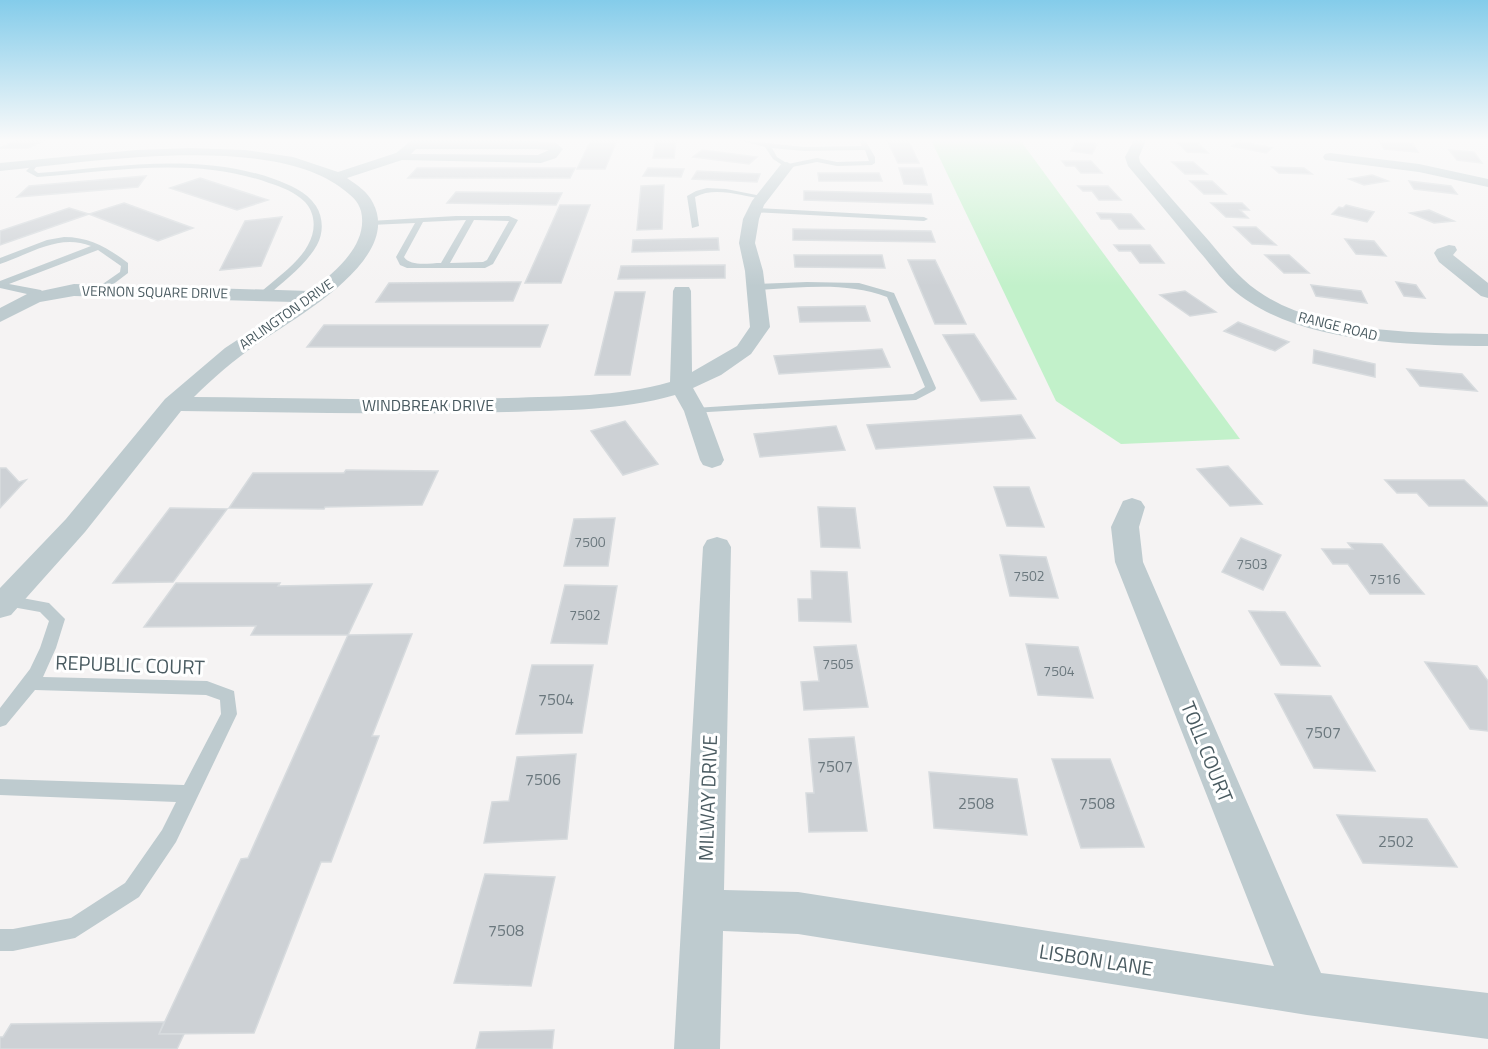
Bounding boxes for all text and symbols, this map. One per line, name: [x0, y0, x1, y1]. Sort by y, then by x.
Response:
street label: ARLINGTON DRIVE: [234, 273, 337, 354]
street label: VERNON SQUARE DRIVE: [82, 280, 229, 303]
street label: RANGE ROAD: [1296, 306, 1380, 345]
street label: WINDBREAK DRIVE: [362, 393, 494, 417]
house number: 7500: [574, 531, 606, 552]
house number: 7503: [1236, 553, 1268, 574]
house number: 7502: [1013, 565, 1045, 586]
house number: 7516: [1369, 568, 1401, 589]
house number: 7502: [569, 604, 601, 625]
street label: REPUBLIC COURT: [55, 646, 206, 683]
house number: 7505: [822, 653, 854, 674]
house number: 7504: [1043, 660, 1075, 681]
house number: 7504: [538, 687, 574, 711]
street label: TOLL COURT: [1173, 697, 1242, 807]
house number: 7507: [1305, 720, 1341, 744]
street label: MILWAY DRIVE: [690, 734, 725, 862]
house number: 7507: [817, 754, 853, 778]
house number: 7506: [525, 767, 561, 791]
house number: 2508: [958, 791, 994, 815]
house number: 7508: [1079, 791, 1115, 815]
house number: 2502: [1378, 829, 1414, 853]
house number: 7508: [488, 918, 524, 942]
street label: LISBON LANE: [1037, 935, 1155, 984]

